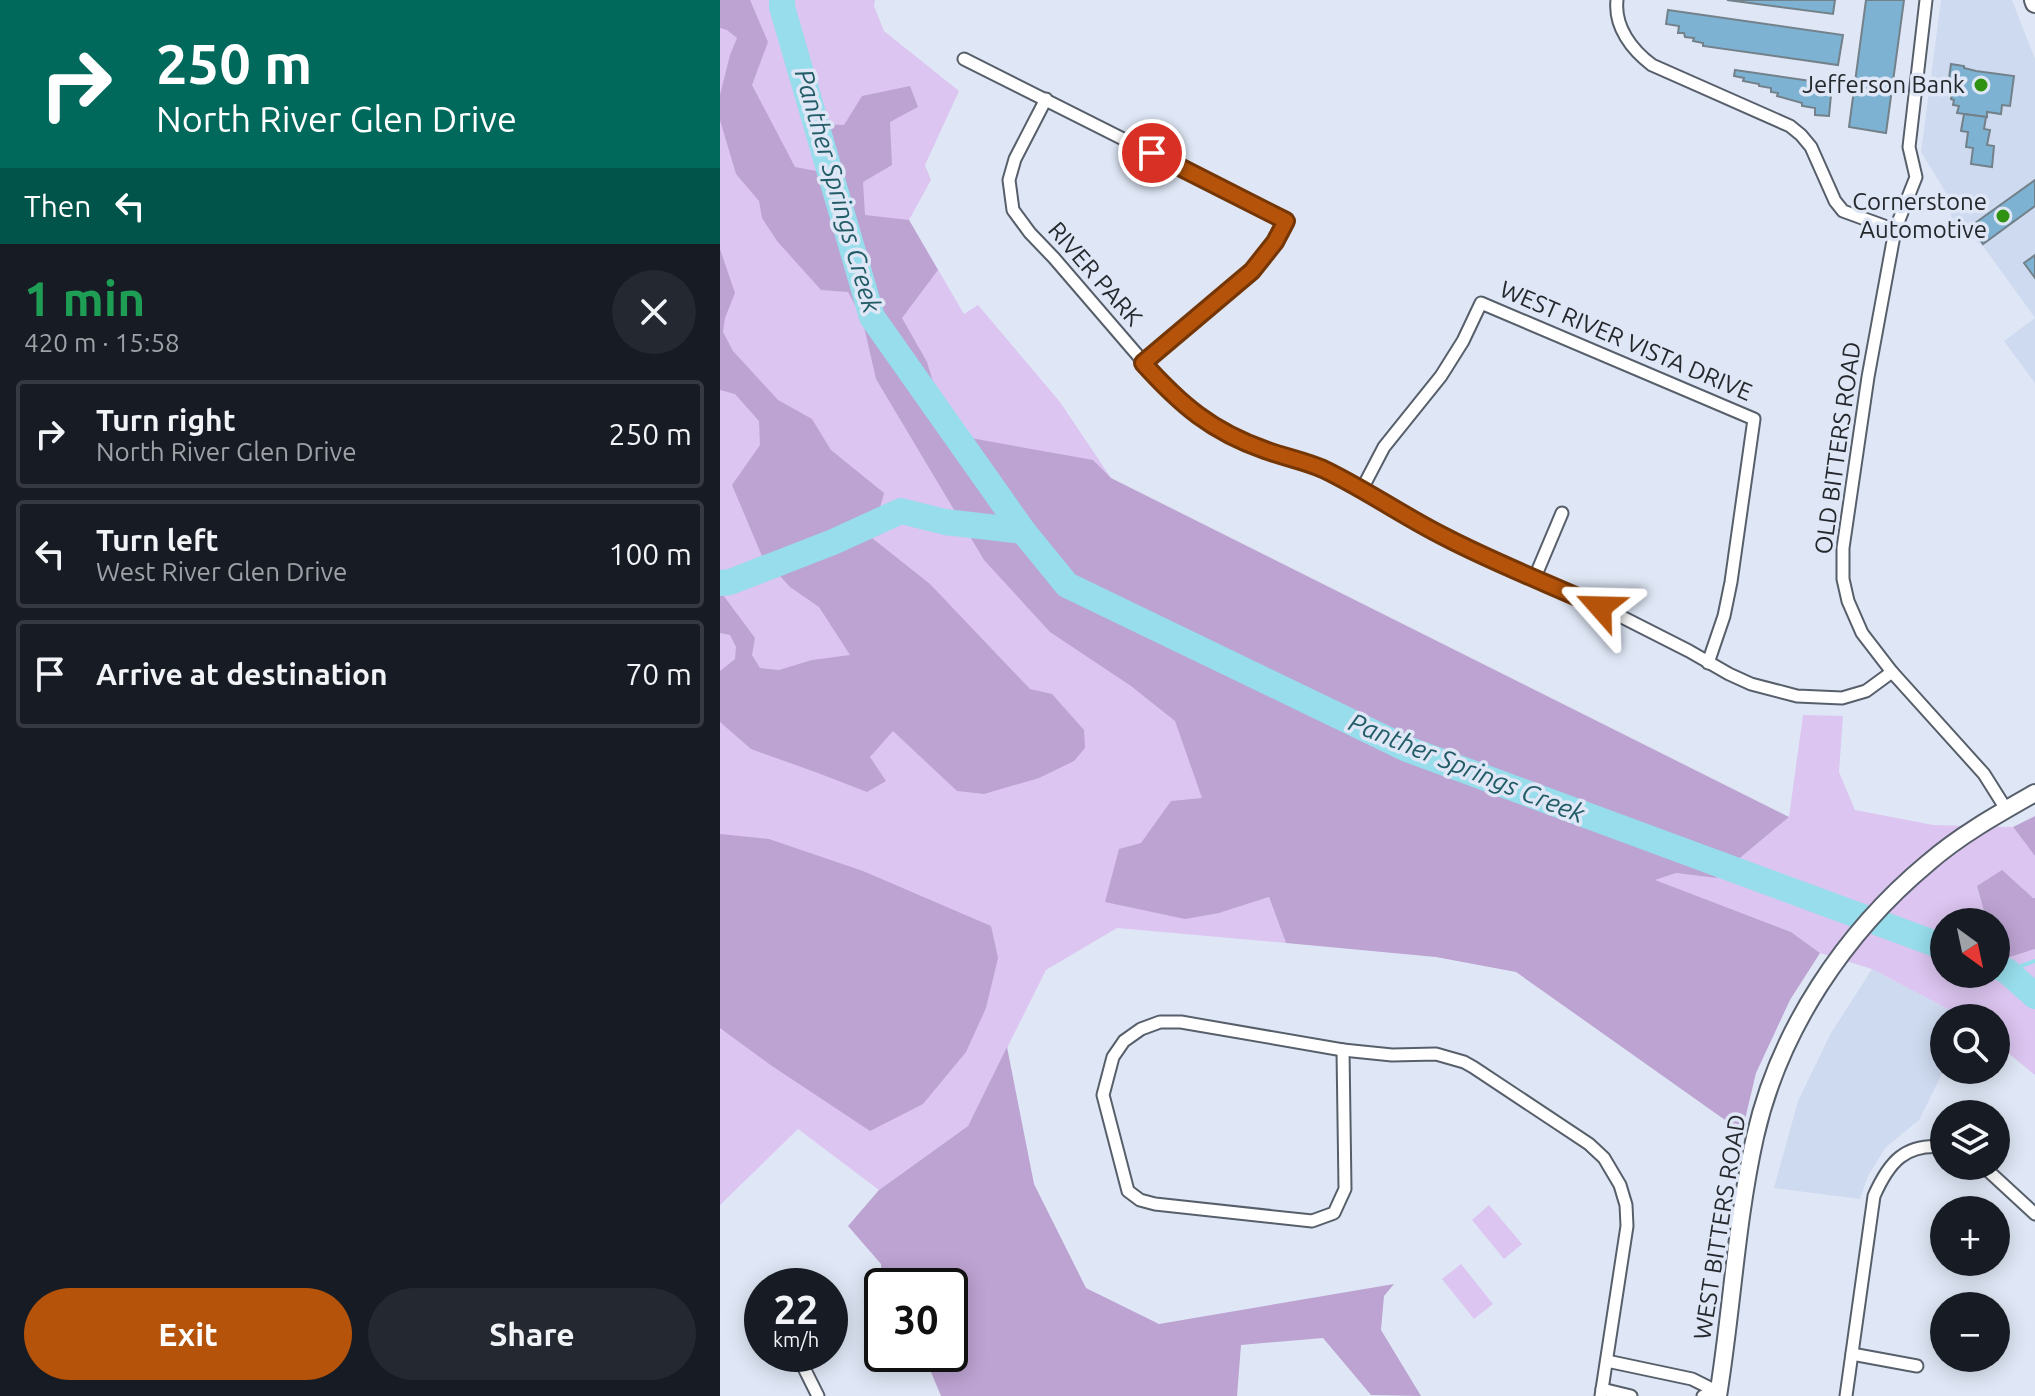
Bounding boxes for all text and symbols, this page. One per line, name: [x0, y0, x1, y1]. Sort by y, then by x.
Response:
icon: right: [24, 32, 128, 136]
text: 250 m: [156, 32, 312, 95]
water label: Panther Springs Creek: [790, 66, 887, 317]
place label: Jefferson Bank: [1802, 71, 1965, 98]
marker: Jefferson Bank: [1972, 76, 1990, 94]
text: North River Glen Drive: [156, 98, 517, 139]
pin: [1118, 119, 1186, 187]
icon: arrive: [1130, 131, 1174, 175]
icon: left: [108, 184, 152, 228]
place label: Cornerstone Automotive: [1852, 188, 1987, 243]
text: Then: [24, 189, 92, 223]
marker: Cornerstone Automotive: [1994, 207, 2012, 225]
street label: RIVER PARK: [1043, 216, 1148, 331]
button: close: [612, 270, 696, 354]
text: 1 min: [24, 271, 145, 325]
street label: WEST RIVER VISTA DRIVE: [1496, 275, 1756, 406]
text: 420 m · 15:58: [24, 328, 180, 357]
street label: OLD BITTERS ROAD: [1809, 340, 1866, 556]
text: Turn right: [96, 403, 236, 437]
icon: right: [28, 412, 72, 456]
text: 250 m: [608, 417, 692, 451]
text: North River Glen Drive: [96, 437, 357, 466]
text: Turn left: [96, 523, 218, 557]
icon: left: [28, 532, 72, 576]
text: 100 m: [608, 537, 692, 571]
text: West River Glen Drive: [96, 557, 347, 586]
position arrow: [1558, 565, 1642, 649]
icon: arrive: [28, 652, 72, 696]
text: Arrive at destination: [96, 657, 388, 691]
text: 70 m: [625, 657, 692, 691]
water label: Panther Springs Creek: [1345, 707, 1590, 828]
north arrow: [1930, 908, 2010, 988]
map controls: [1930, 908, 2010, 1372]
button: search: [1930, 1004, 2010, 1084]
button: layers: [1930, 1100, 2010, 1180]
street label: WEST BITTERS ROAD: [1688, 1112, 1751, 1342]
button: +: [1930, 1196, 2010, 1276]
speed limit sign: 30: [864, 1268, 968, 1372]
text: 22: [773, 1287, 819, 1332]
button: Exit: [24, 1288, 352, 1380]
button: Share: [368, 1288, 696, 1380]
button: −: [1930, 1292, 2010, 1372]
text: km/h: [773, 1328, 819, 1351]

